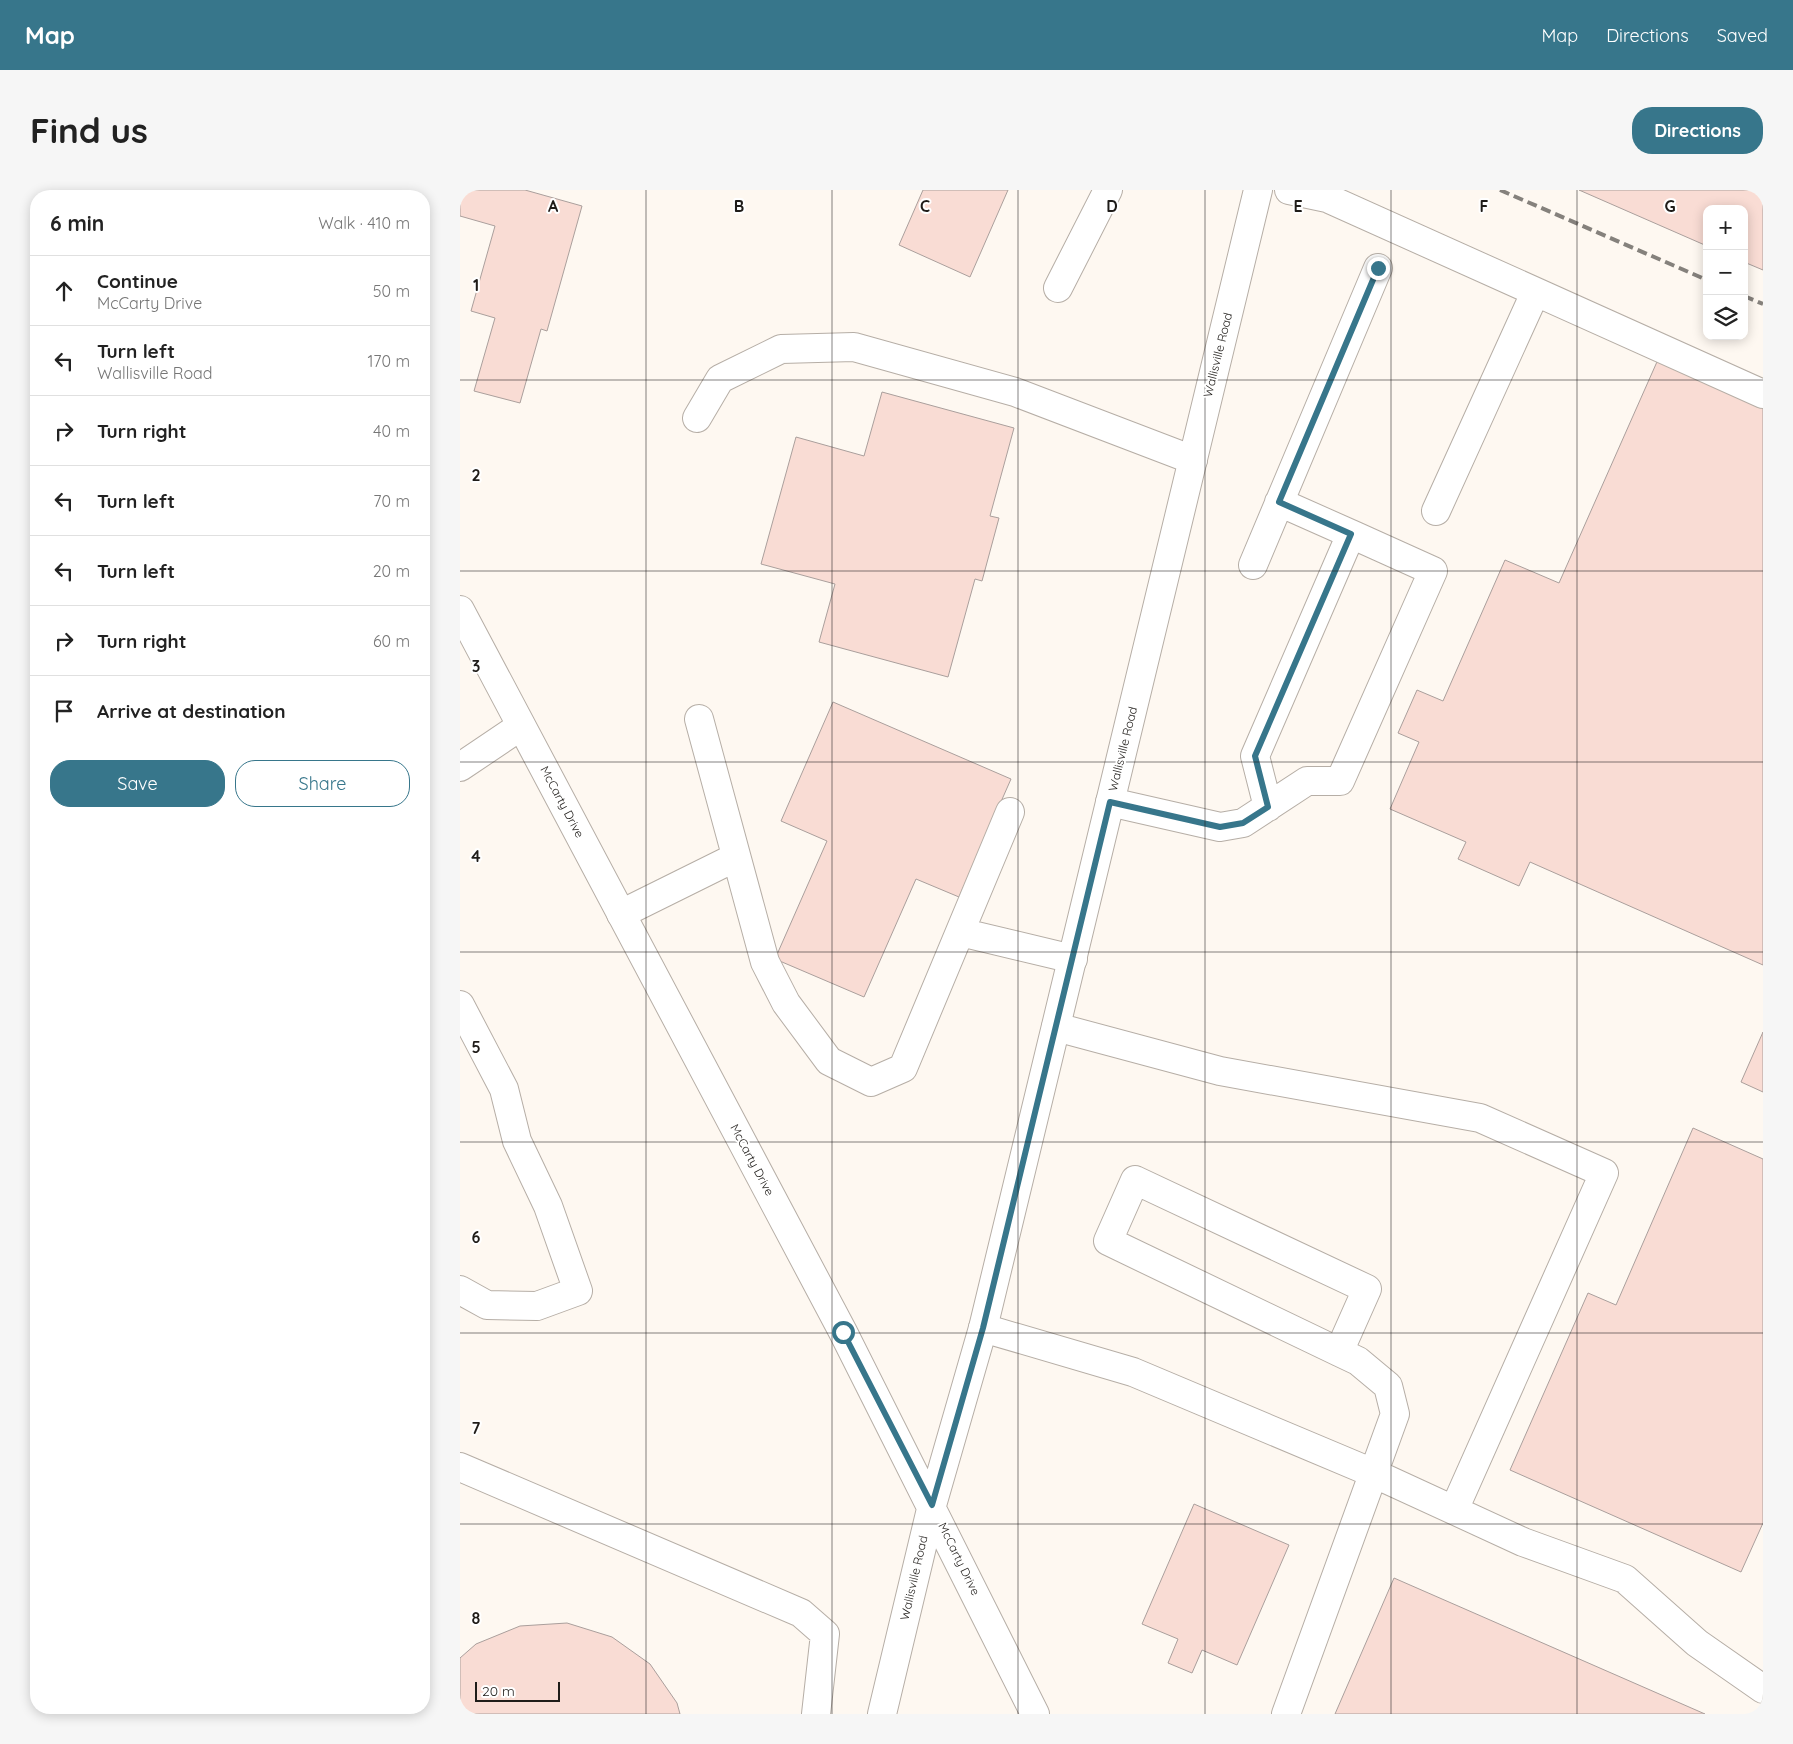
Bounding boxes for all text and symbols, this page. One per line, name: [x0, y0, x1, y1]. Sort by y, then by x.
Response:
text: Map: [25, 20, 75, 50]
text: Map: [1541, 24, 1578, 47]
text: Directions: [1606, 24, 1689, 47]
text: Saved: [1717, 24, 1768, 47]
button: Directions: [1632, 107, 1763, 154]
text: Find us: [30, 108, 148, 152]
text: A: [548, 196, 559, 216]
text: B: [734, 196, 744, 216]
text: C: [920, 196, 930, 216]
text: D: [1106, 196, 1118, 216]
text: E: [1293, 196, 1303, 216]
text: F: [1480, 196, 1489, 216]
text: G: [1664, 196, 1676, 216]
map controls: [1703, 205, 1748, 340]
button: +: [1703, 205, 1748, 250]
text: 6 min: [50, 210, 104, 236]
text: Walk · 410 m: [318, 213, 410, 233]
button: −: [1703, 250, 1748, 295]
route end: [1367, 257, 1390, 280]
text: Continue: [97, 269, 178, 293]
text: 1: [473, 275, 479, 295]
icon: ahead: [50, 277, 78, 305]
text: 50 m: [373, 281, 410, 301]
text: McCarty Drive: [97, 293, 202, 313]
button: layers: [1703, 295, 1748, 340]
street label: Wallisville Road: [1200, 311, 1235, 399]
text: Turn left: [97, 339, 175, 363]
icon: left: [50, 347, 78, 375]
text: 170 m: [367, 351, 410, 371]
text: Wallisville Road: [97, 363, 213, 383]
icon: right: [50, 417, 78, 445]
text: Turn right: [97, 419, 186, 443]
text: 40 m: [373, 421, 410, 441]
text: 2: [471, 465, 481, 485]
icon: left: [50, 487, 78, 515]
text: Turn left: [97, 489, 175, 513]
text: 70 m: [373, 491, 410, 511]
icon: left: [50, 557, 78, 585]
text: Turn left: [97, 559, 175, 583]
text: 20 m: [373, 561, 410, 581]
icon: right: [50, 627, 78, 655]
text: Turn right: [97, 629, 186, 653]
text: 60 m: [373, 631, 410, 651]
text: 3: [472, 656, 480, 676]
icon: arrive: [50, 697, 78, 725]
text: Arrive at destination: [97, 699, 286, 723]
street label: Wallisville Road: [1105, 705, 1140, 793]
button: Save: [50, 760, 225, 807]
button: Share: [235, 760, 410, 807]
street label: McCarty Drive: [537, 763, 588, 840]
text: 4: [471, 846, 481, 866]
text: 5: [471, 1037, 481, 1057]
street label: McCarty Drive: [727, 1121, 778, 1198]
text: 6: [472, 1227, 481, 1247]
route start: [832, 1321, 855, 1344]
text: 7: [472, 1418, 481, 1438]
street label: McCarty Drive: [935, 1520, 984, 1598]
street label: Wallisville Road: [896, 1534, 931, 1622]
text: 8: [472, 1608, 481, 1628]
scale bar: [475, 1679, 560, 1702]
text: 20 m: [482, 1682, 515, 1700]

